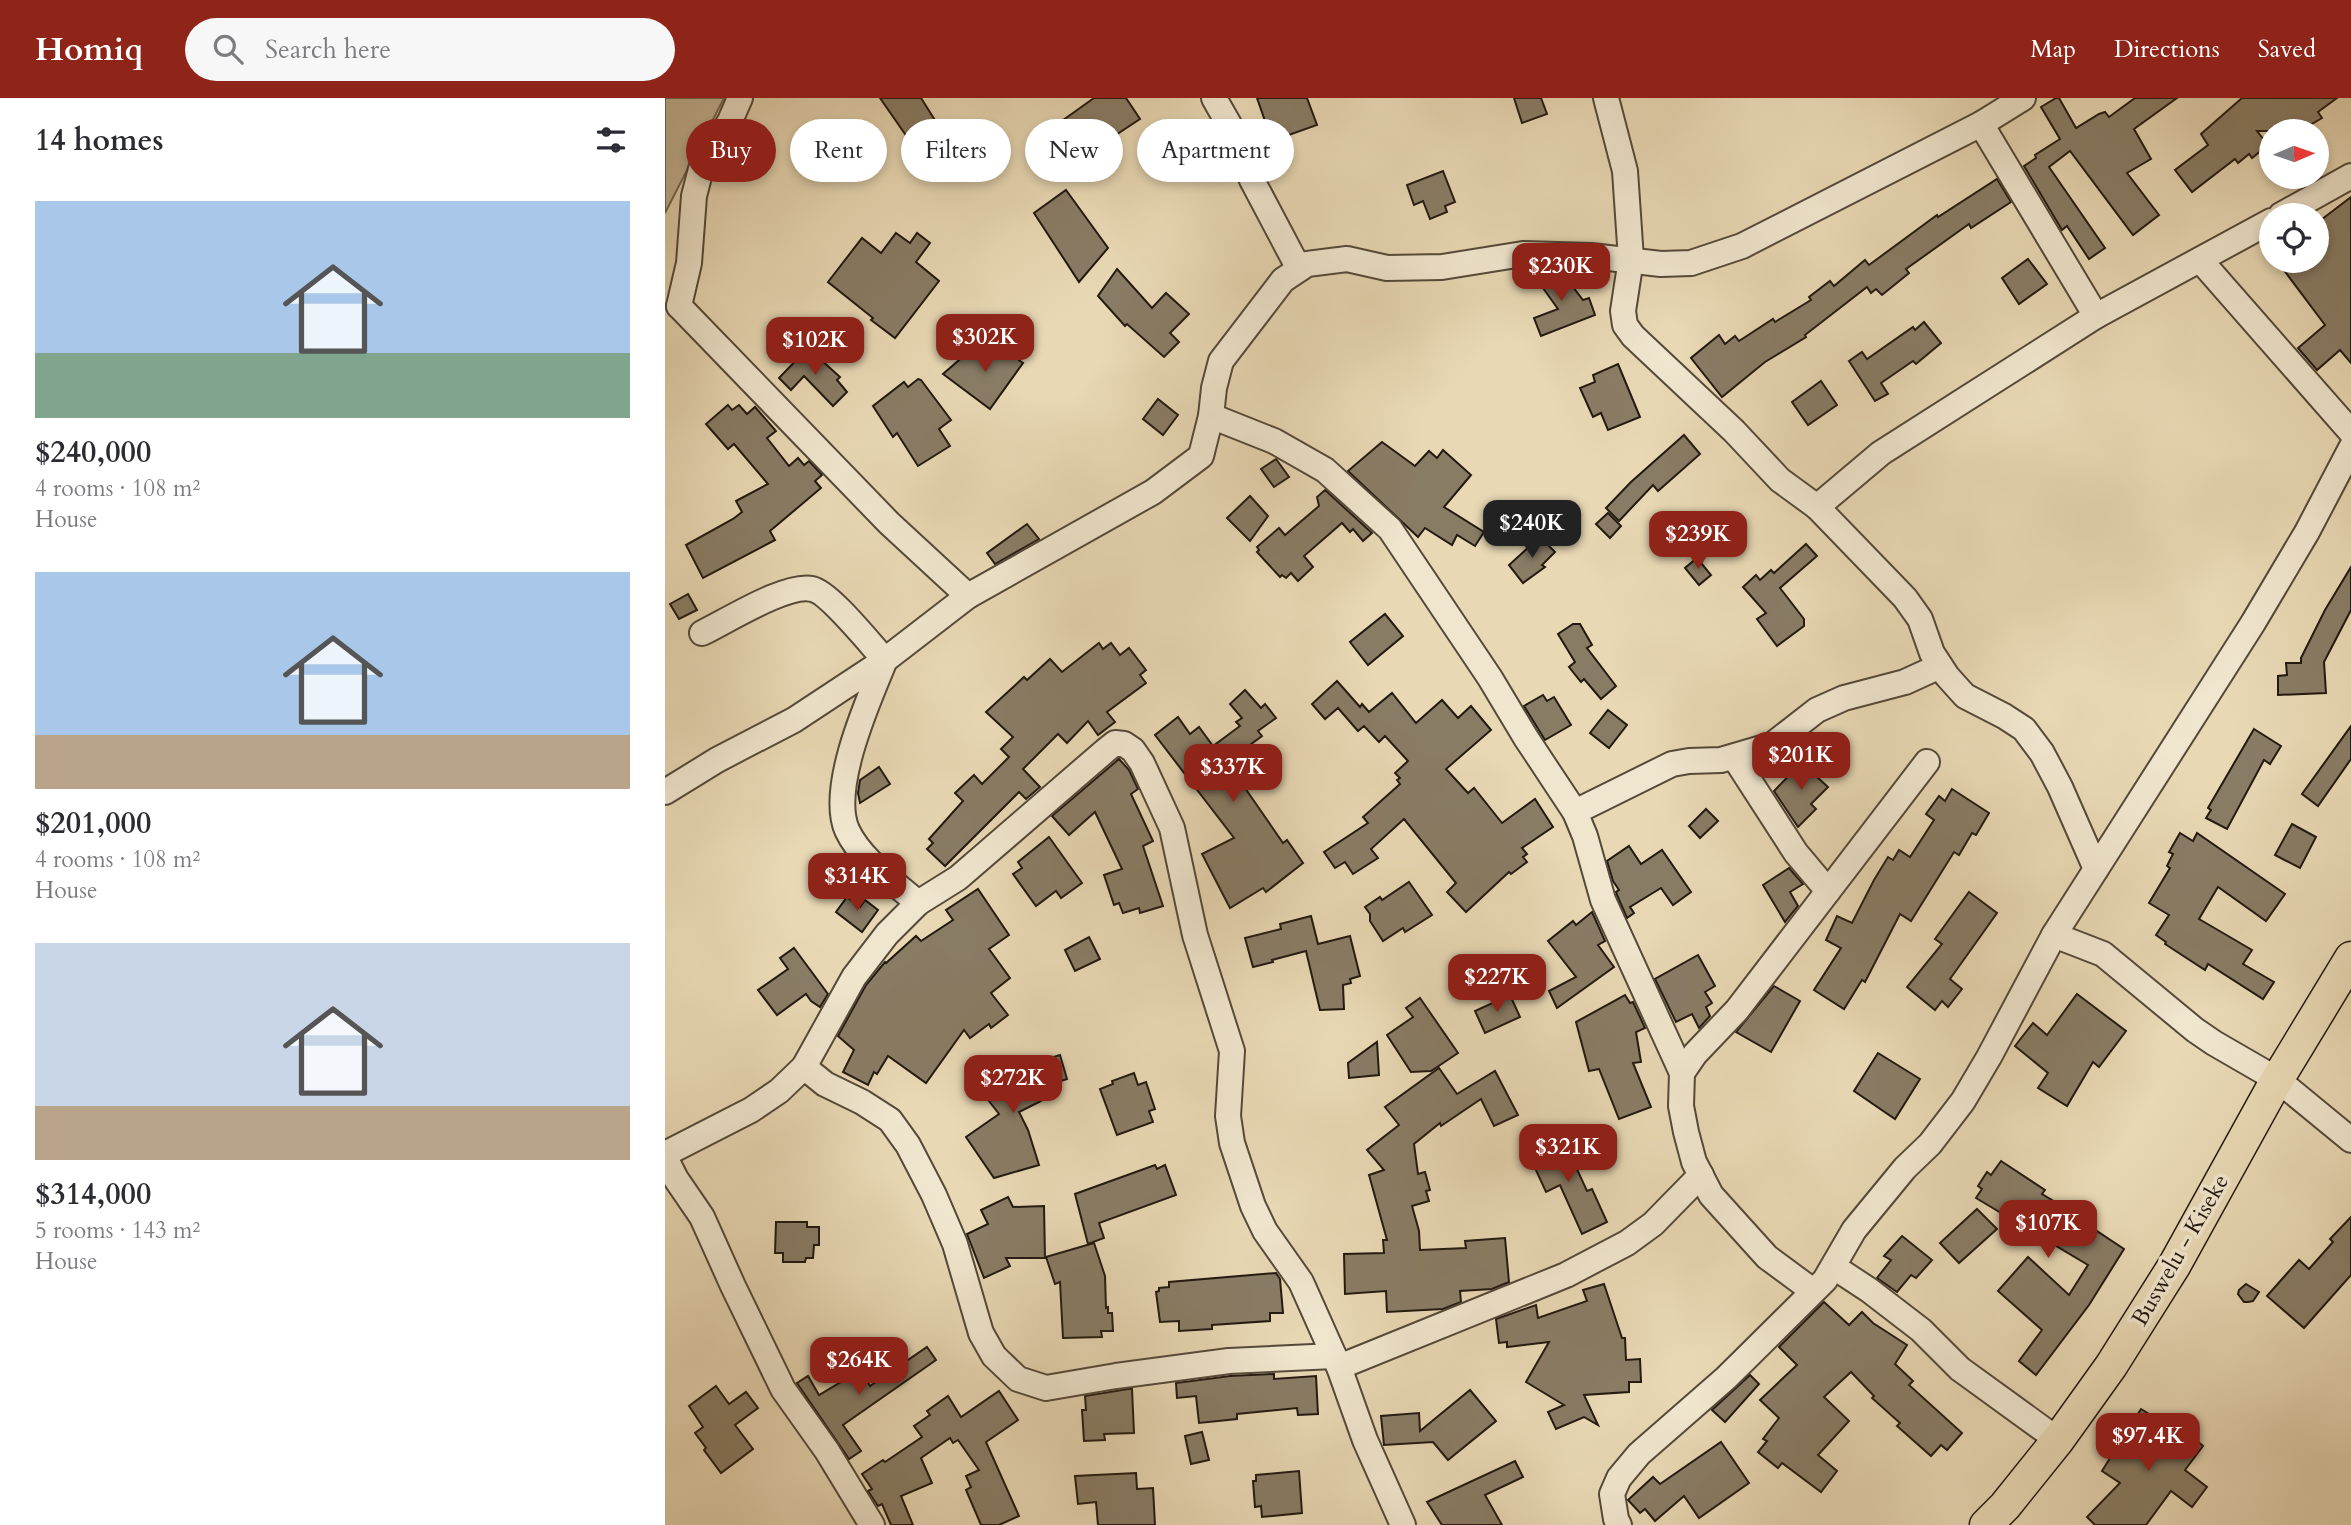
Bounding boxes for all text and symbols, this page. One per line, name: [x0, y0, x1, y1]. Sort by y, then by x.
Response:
search box: [185, 18, 675, 81]
text: Homiq: [35, 27, 143, 72]
icon: search: [209, 30, 247, 68]
text: Search here: [265, 32, 391, 67]
text: Map: [2030, 33, 2076, 66]
text: Directions: [2114, 33, 2220, 66]
text: Saved: [2258, 33, 2316, 66]
chip: Buy: [686, 119, 776, 182]
chip: Rent: [790, 119, 887, 182]
chip: Filters: [901, 119, 1011, 182]
chip: New: [1025, 119, 1123, 182]
chip: Apartment: [1137, 119, 1294, 182]
north arrow: [2259, 119, 2329, 189]
map controls: [2259, 119, 2329, 273]
text: 14 homes: [35, 120, 164, 161]
icon: filters: [592, 121, 630, 159]
button: locate: [2259, 203, 2329, 273]
pin: $230K: [1512, 244, 1610, 303]
icon: home: [270, 246, 396, 372]
text: $230K: [1528, 250, 1594, 281]
pin: $302K: [936, 314, 1034, 374]
pin: $102K: [766, 317, 864, 377]
text: $302K: [952, 321, 1018, 352]
text: $102K: [782, 324, 848, 355]
text: $240,000: [35, 432, 151, 473]
text: 4 rooms · 108 m²: [35, 473, 200, 504]
pin: $240K: [1483, 500, 1581, 560]
text: House: [35, 504, 97, 535]
text: $240K: [1499, 507, 1565, 538]
pin: $239K: [1649, 512, 1747, 571]
text: $239K: [1665, 518, 1731, 549]
icon: home: [270, 617, 396, 743]
pin: $201K: [1752, 732, 1850, 792]
text: $201K: [1768, 739, 1834, 770]
pin: $337K: [1184, 744, 1282, 804]
text: $337K: [1200, 751, 1266, 782]
text: $201,000: [35, 803, 151, 844]
text: 4 rooms · 108 m²: [35, 844, 200, 875]
pin: $314K: [808, 854, 906, 913]
text: $314K: [824, 860, 890, 891]
text: House: [35, 875, 97, 906]
pin: $227K: [1448, 954, 1546, 1014]
text: $227K: [1464, 961, 1530, 992]
icon: home: [270, 988, 396, 1114]
pin: $272K: [964, 1056, 1062, 1115]
text: $272K: [980, 1062, 1046, 1093]
pin: $321K: [1519, 1124, 1617, 1184]
text: $321K: [1535, 1131, 1601, 1162]
street label: Buswelu - Kiseke: [2124, 1168, 2236, 1332]
text: $314,000: [35, 1174, 151, 1215]
pin: $107K: [1999, 1200, 2097, 1260]
text: $107K: [2015, 1207, 2081, 1238]
text: 5 rooms · 143 m²: [35, 1215, 200, 1246]
text: House: [35, 1246, 97, 1277]
pin: $264K: [810, 1338, 908, 1397]
text: $264K: [826, 1344, 892, 1375]
pin: $97.4K: [2091, 1414, 2205, 1473]
text: $97.4K: [2112, 1420, 2184, 1451]

